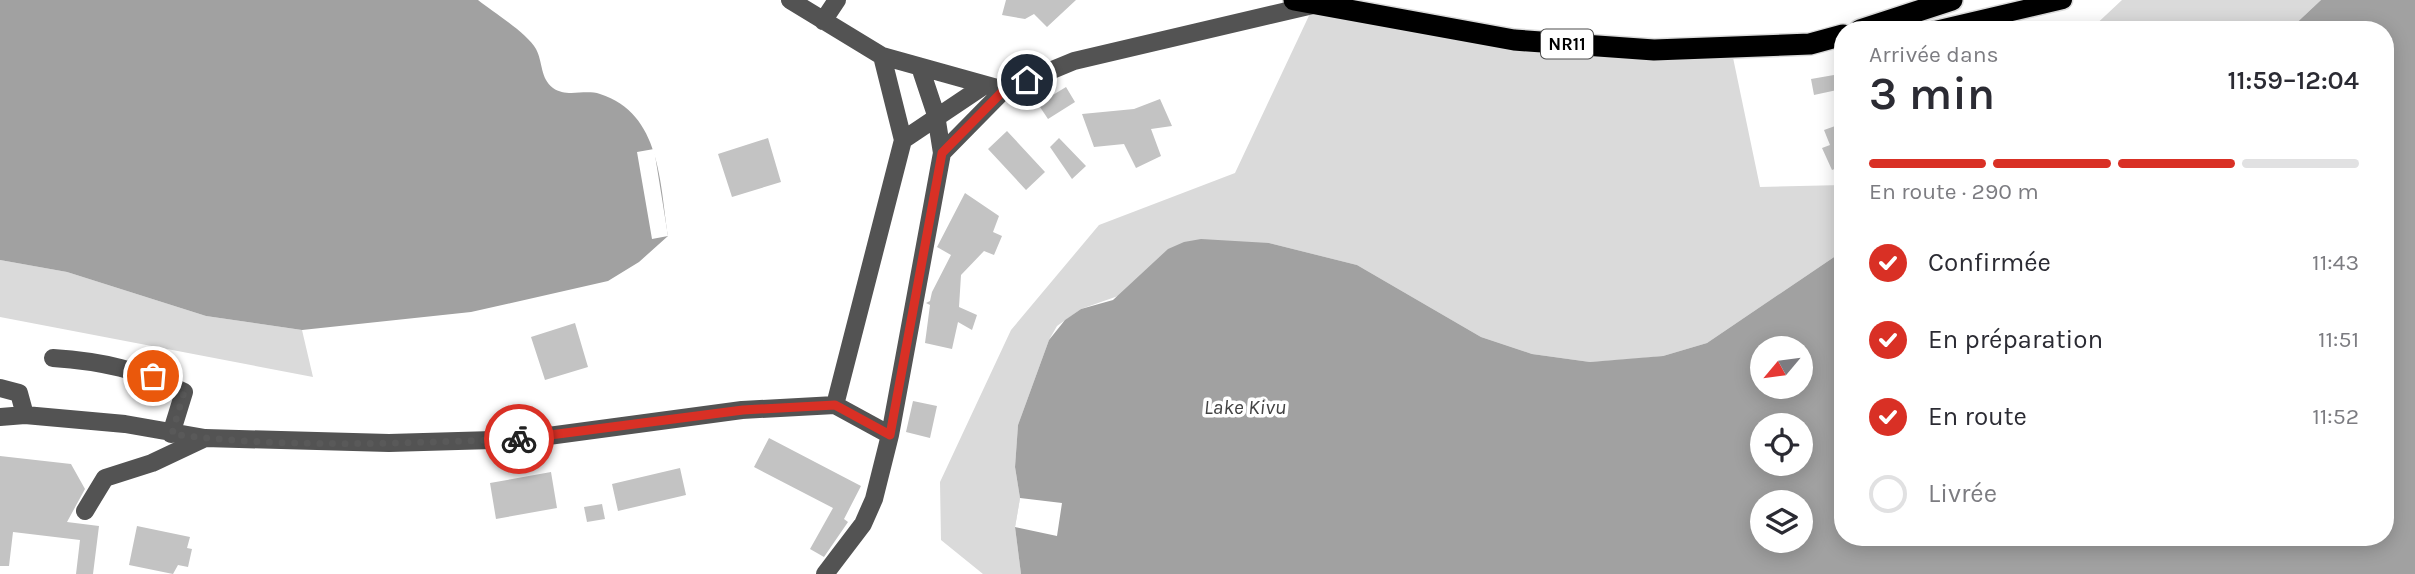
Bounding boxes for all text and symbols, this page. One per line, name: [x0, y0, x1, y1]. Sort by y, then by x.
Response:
road number: NR11: [1541, 29, 1593, 58]
text: Arrivée dans: [1869, 41, 1999, 68]
pin: [997, 50, 1057, 110]
icon: home: [1008, 61, 1046, 99]
text: 11:59–12:04: [2227, 65, 2359, 96]
text: 3 min: [1869, 67, 1995, 121]
text: En route · 290 m: [1869, 178, 2039, 205]
icon: check: [1869, 244, 1907, 282]
text: Confirmée: [1928, 247, 2051, 278]
text: 11:43: [2312, 249, 2359, 276]
icon: check: [1869, 321, 1907, 359]
text: En préparation: [1928, 324, 2103, 355]
text: 11:51: [2318, 326, 2359, 353]
north arrow: [1750, 336, 1813, 399]
map controls: [1750, 336, 1813, 553]
pin: [123, 346, 183, 406]
icon: bag: [134, 357, 172, 395]
water label: Lake Kivu: [1204, 395, 1286, 419]
icon: check: [1869, 398, 1907, 436]
text: En route: [1928, 401, 2027, 432]
text: 11:52: [2312, 403, 2359, 430]
courier: [484, 404, 554, 474]
button: locate: [1750, 413, 1813, 476]
icon: bike: [500, 420, 538, 458]
text: Livrée: [1928, 478, 1997, 509]
button: layers: [1750, 490, 1813, 553]

